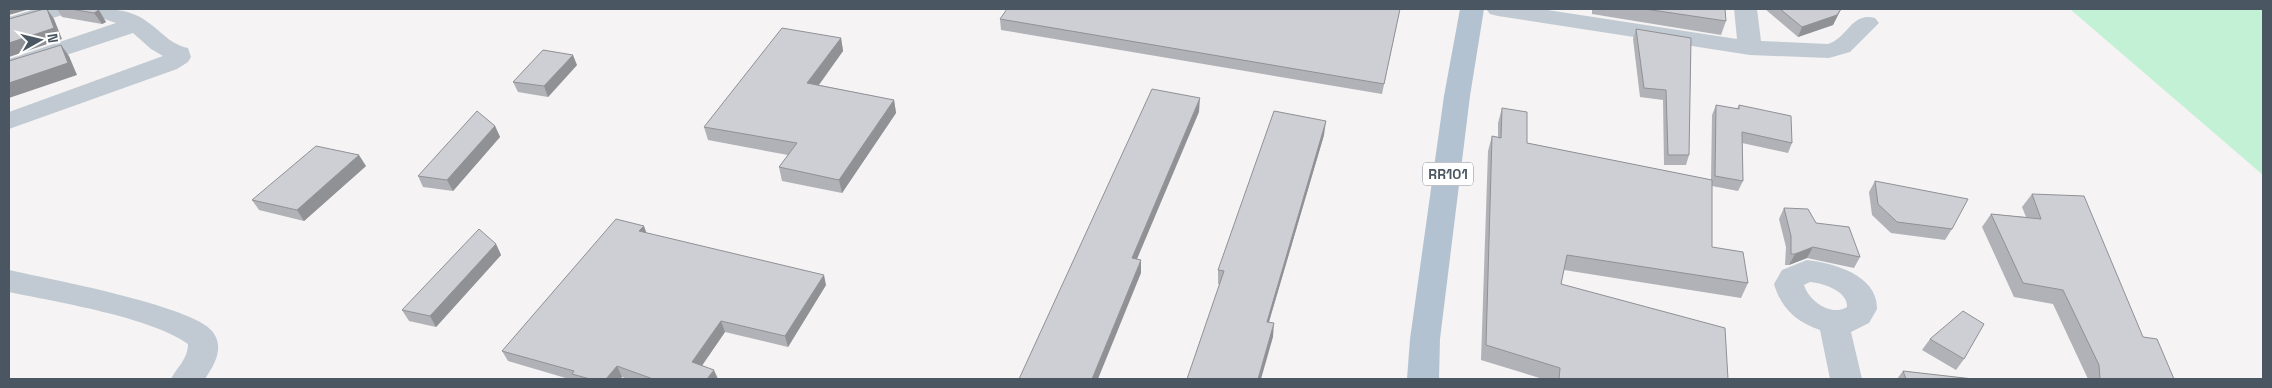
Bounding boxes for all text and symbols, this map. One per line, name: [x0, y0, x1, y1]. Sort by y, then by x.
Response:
north arrow: [15, 15, 65, 65]
text: N: [43, 32, 62, 44]
road number: RR101: [1423, 162, 1473, 185]

